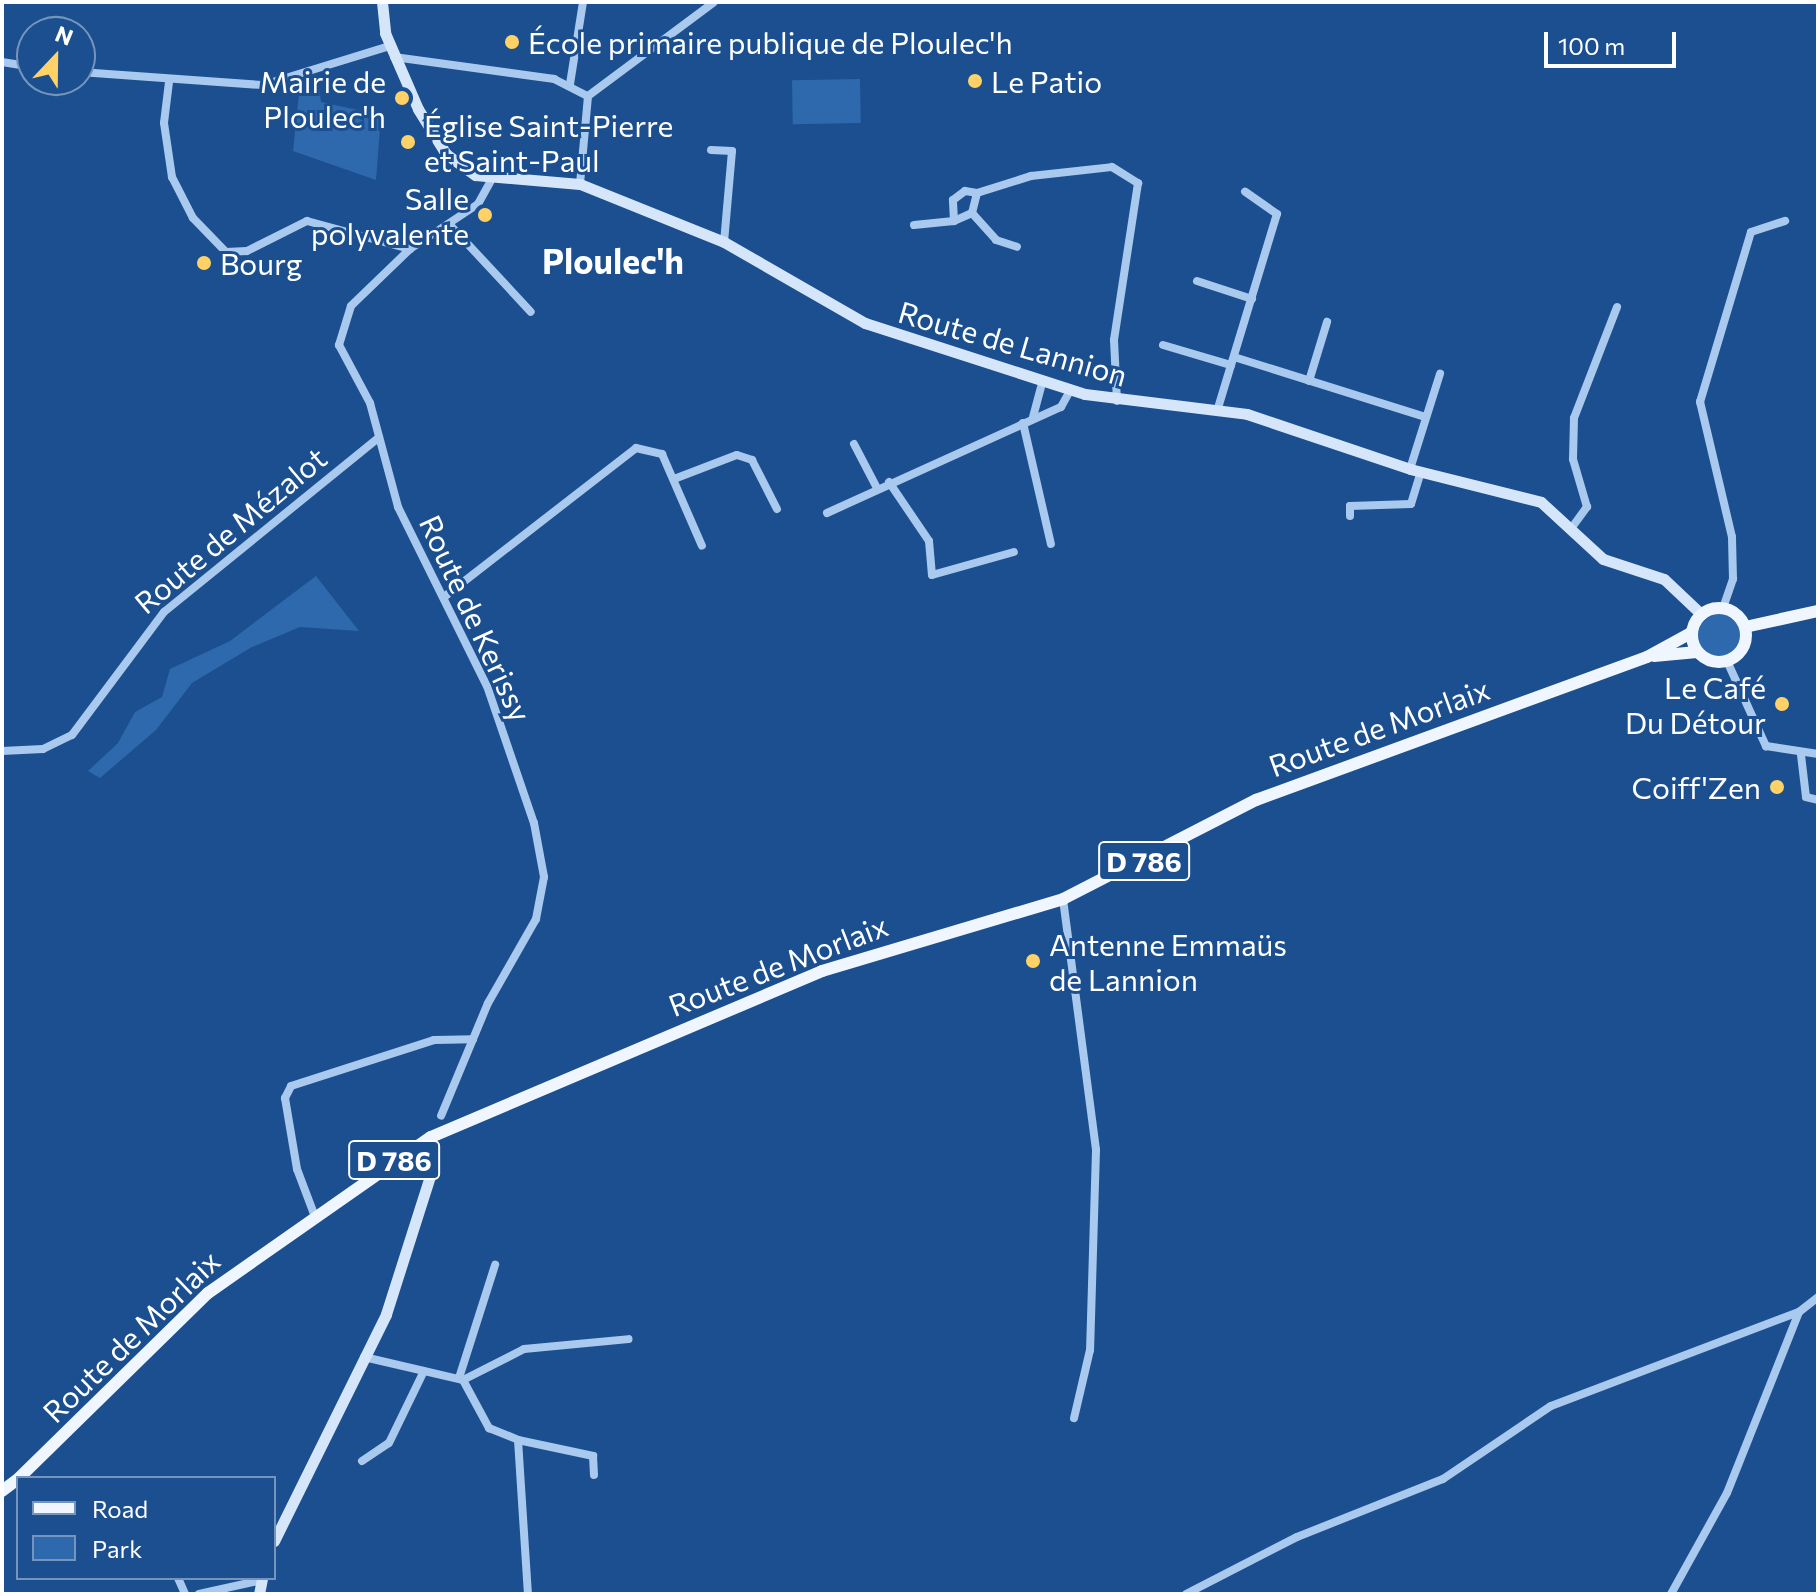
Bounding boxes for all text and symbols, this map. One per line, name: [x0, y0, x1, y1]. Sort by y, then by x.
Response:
north arrow: [16, 16, 96, 96]
scale bar: [1548, 16, 1680, 66]
text: N: [52, 20, 77, 51]
place label: École primaire publique de Ploulec'h: [528, 24, 1013, 60]
text: 100 m: [1558, 31, 1625, 60]
marker: École primaire publique de Ploulec'h: [503, 33, 521, 51]
place label: Mairie de Ploulec'h: [260, 63, 386, 134]
place label: Le Patio: [991, 63, 1102, 99]
marker: Le Patio: [966, 72, 984, 90]
marker: Mairie de Ploulec'h: [393, 89, 411, 107]
place label: Église Saint-Pierre et Saint-Paul: [424, 107, 673, 178]
marker: Église Saint-Pierre et Saint-Paul: [399, 133, 417, 151]
place label: Salle polyvalente: [311, 180, 469, 250]
marker: Salle polyvalente: [476, 206, 494, 224]
district label: Ploulec'h: [542, 241, 684, 281]
place label: Bourg: [220, 245, 302, 281]
marker: Bourg: [195, 254, 213, 272]
street label: Route de Lannion: [894, 293, 1132, 393]
street label: Route de Mézalot: [127, 439, 333, 621]
street label: Route de Kerissy: [412, 509, 540, 727]
place label: Le Café Du Détour: [1625, 669, 1766, 740]
street label: Route de Morlaix: [1264, 670, 1494, 784]
marker: Le Café Du Détour: [1773, 695, 1791, 713]
place label: Coiff'Zen: [1631, 769, 1761, 805]
marker: Coiff'Zen: [1768, 778, 1786, 796]
road number: D 786: [1098, 837, 1190, 885]
street label: Route de Morlaix: [663, 907, 893, 1023]
place label: Antenne Emmaüs de Lannion: [1049, 926, 1287, 996]
marker: Antenne Emmaüs de Lannion: [1024, 952, 1042, 970]
road number: D 786: [348, 1136, 440, 1184]
street label: Route de Morlaix: [35, 1243, 227, 1429]
legend: [16, 1476, 276, 1580]
text: Road: [92, 1494, 148, 1523]
text: Park: [92, 1534, 142, 1563]

